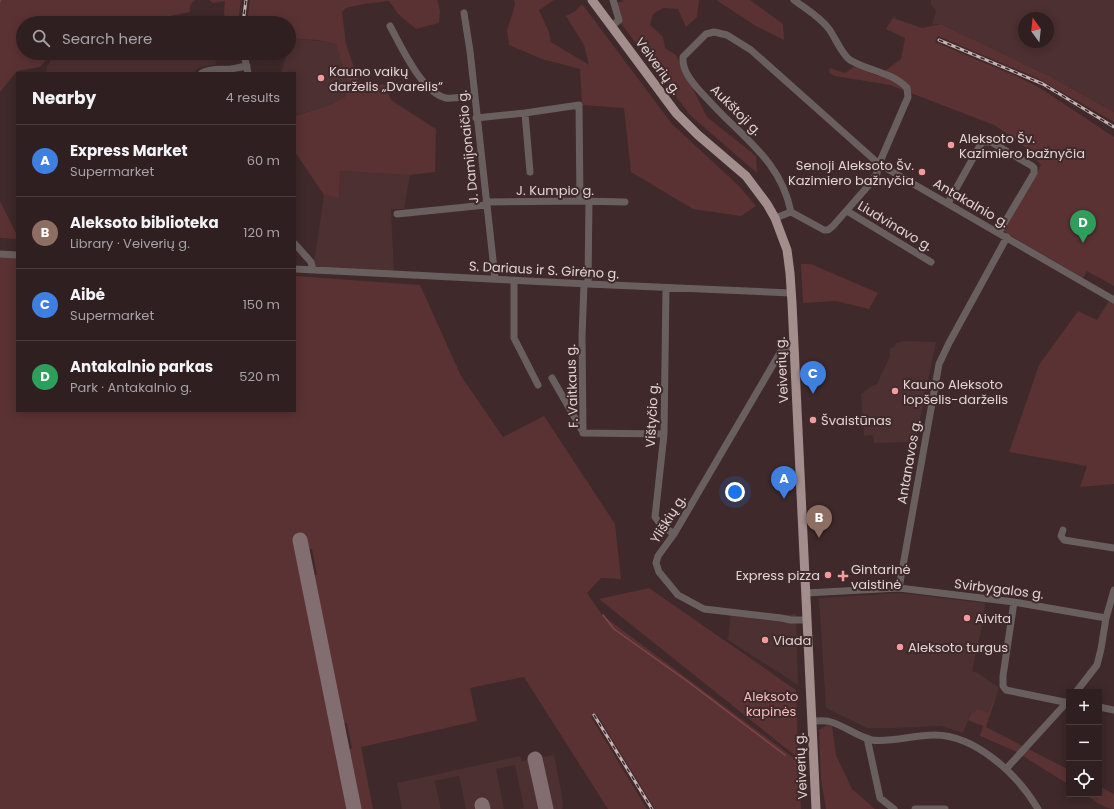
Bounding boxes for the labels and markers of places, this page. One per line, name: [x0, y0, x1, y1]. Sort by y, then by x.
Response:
place label: Kauno vaikų darželis „Dvarelis“: [329, 62, 443, 96]
marker: Kauno vaikų darželis „Dvarelis“: [316, 73, 326, 83]
place label: Aleksoto Šv. Kazimiero bažnyčia: [959, 129, 1085, 163]
marker: Aleksoto Šv. Kazimiero bažnyčia: [946, 140, 956, 150]
place label: Senoji Aleksoto Šv. Kazimiero bažnyčia: [788, 156, 914, 190]
marker: Senoji Aleksoto Šv. Kazimiero bažnyčia: [917, 167, 927, 177]
pin: D: [1070, 210, 1096, 243]
pin: C: [800, 361, 826, 394]
place label: Kauno Aleksoto lopšelis-darželis: [903, 375, 1008, 409]
marker: Kauno Aleksoto lopšelis-darželis: [890, 386, 900, 396]
place label: Švaistūnas: [821, 411, 892, 430]
marker: Švaistūnas: [808, 415, 818, 425]
pin: A: [771, 466, 797, 499]
pin: B: [806, 505, 832, 538]
place label: Gintarinė vaistinė: [851, 560, 911, 594]
place label: Express pizza: [736, 566, 820, 585]
marker: Express pizza: [823, 570, 833, 580]
marker: Gintarinė vaistinė: [838, 571, 848, 581]
place label: Aivita: [975, 609, 1011, 628]
marker: Aivita: [962, 613, 972, 623]
place label: Viada: [773, 631, 811, 650]
marker: Viada: [760, 635, 770, 645]
place label: Aleksoto turgus: [908, 638, 1008, 657]
marker: Aleksoto turgus: [895, 642, 905, 652]

